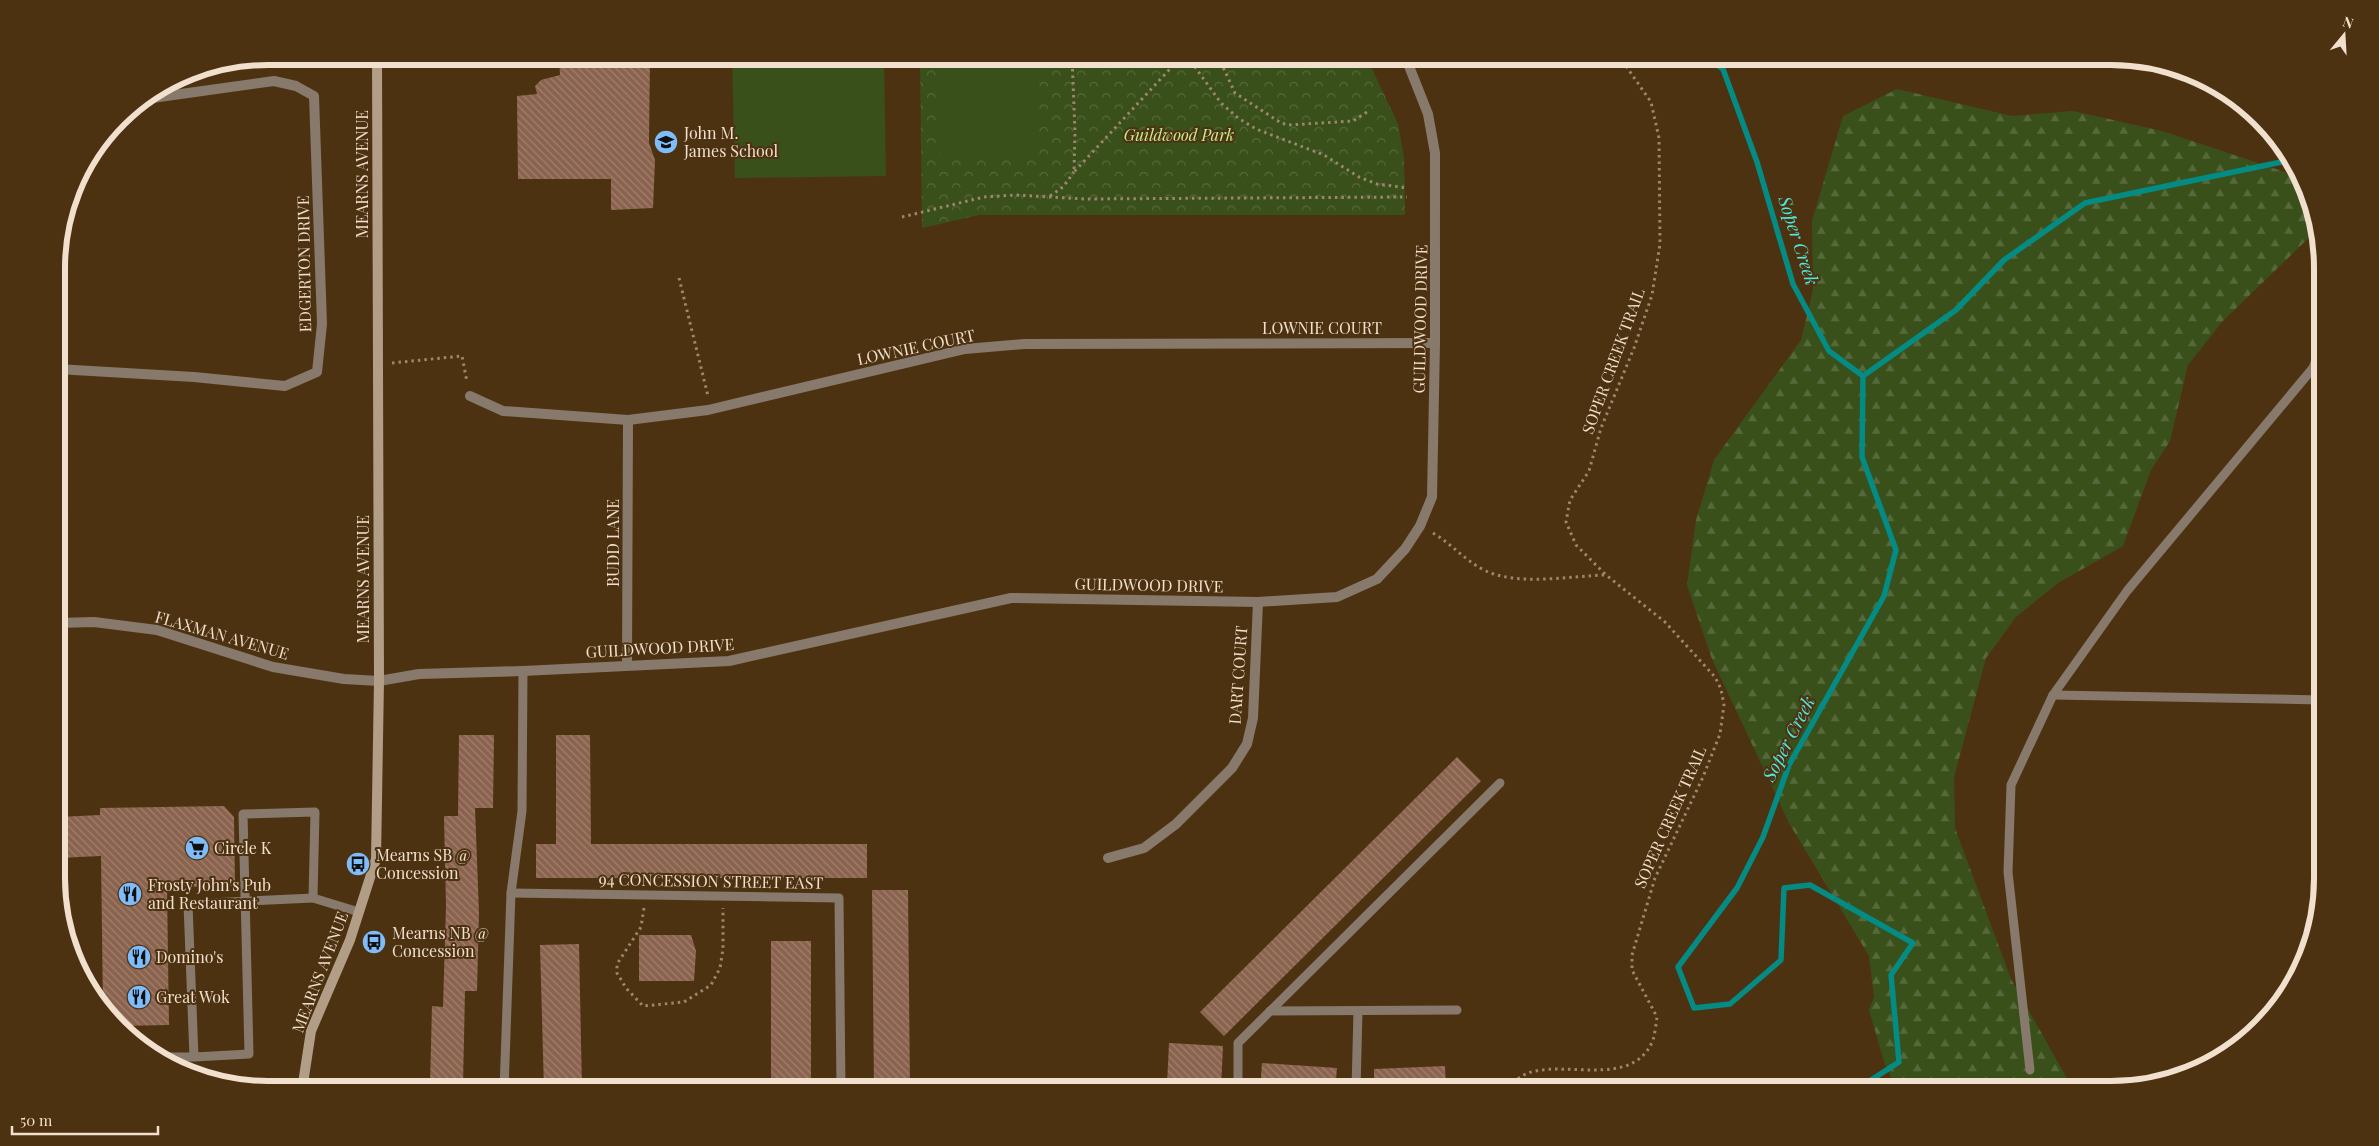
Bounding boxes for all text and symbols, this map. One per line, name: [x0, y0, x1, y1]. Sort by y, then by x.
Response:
north arrow: [2319, 10, 2369, 60]
text: N: [2340, 12, 2356, 33]
street label: MEARNS AVENUE: [351, 110, 372, 238]
place label: John M. James School: [683, 122, 778, 161]
park label: Guildwood Park: [1124, 124, 1234, 145]
school or university icon: John M. James School: [653, 129, 679, 155]
water label: Soper Creek: [1773, 192, 1825, 288]
street label: EDGERTON DRIVE: [292, 196, 315, 332]
street label: GUILDWOOD DRIVE: [1408, 244, 1431, 394]
street label: SOPER CREEK TRAIL: [1576, 285, 1649, 437]
street label: LOWNIE COURT: [1262, 317, 1382, 338]
street label: LOWNIE COURT: [855, 324, 977, 369]
street label: BUDD LANE: [602, 499, 623, 587]
street label: MEARNS AVENUE: [352, 515, 373, 643]
street label: GUILDWOOD DRIVE: [1074, 573, 1224, 596]
street label: FLAXMAN AVENUE: [153, 605, 291, 664]
street label: DART COURT: [1224, 625, 1251, 725]
street label: GUILDWOOD DRIVE: [585, 633, 735, 662]
water label: Soper Creek: [1756, 692, 1820, 786]
street label: SOPER CREEK TRAIL: [1629, 742, 1710, 891]
supermarket icon: Circle K: [184, 835, 210, 861]
place label: Circle K: [214, 837, 272, 858]
place label: Mearns SB @ Concession: [376, 844, 470, 883]
bus stop icon: Mearns SB @ Concession: [345, 851, 371, 877]
street label: 94 CONCESSION STREET EAST: [599, 868, 824, 893]
place label: Frosty John's Pub and Restaurant: [148, 874, 271, 913]
restaurant icon: Frosty John's Pub and Restaurant: [117, 881, 143, 907]
street label: MEARNS AVENUE: [287, 908, 352, 1035]
place label: Mearns NB @ Concession: [392, 922, 489, 961]
bus stop icon: Mearns NB @ Concession: [361, 929, 387, 955]
restaurant icon: Domino's: [126, 944, 152, 970]
place label: Domino's: [156, 946, 223, 967]
restaurant icon: Great Wok: [126, 984, 152, 1010]
place label: Great Wok: [156, 986, 230, 1007]
scale bar: [12, 1104, 159, 1136]
text: 50 m: [20, 1110, 53, 1130]

